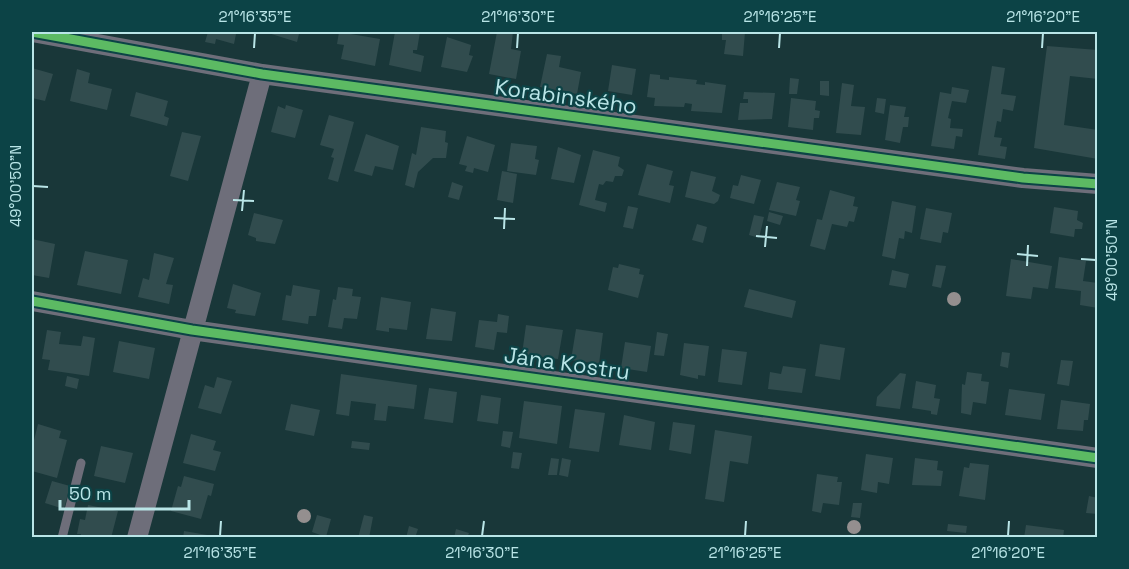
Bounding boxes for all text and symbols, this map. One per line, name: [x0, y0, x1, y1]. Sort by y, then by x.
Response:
text: 21°16'35"E: [218, 7, 292, 26]
text: 21°16'30"E: [481, 7, 555, 26]
text: 21°16'25"E: [743, 7, 817, 26]
text: 21°16'20"E: [1006, 7, 1080, 26]
street label: Korabinského: [493, 72, 639, 120]
text: 49°00'50"N: [6, 145, 25, 227]
text: 49°00'50"N: [1102, 219, 1121, 301]
street label: Jána Kostru: [502, 340, 632, 386]
scale bar: [60, 473, 189, 511]
text: 50 m: [69, 482, 111, 505]
text: 21°16'35"E: [183, 543, 257, 562]
text: 21°16'30"E: [445, 543, 519, 562]
text: 21°16'25"E: [708, 543, 782, 562]
text: 21°16'20"E: [971, 543, 1045, 562]

